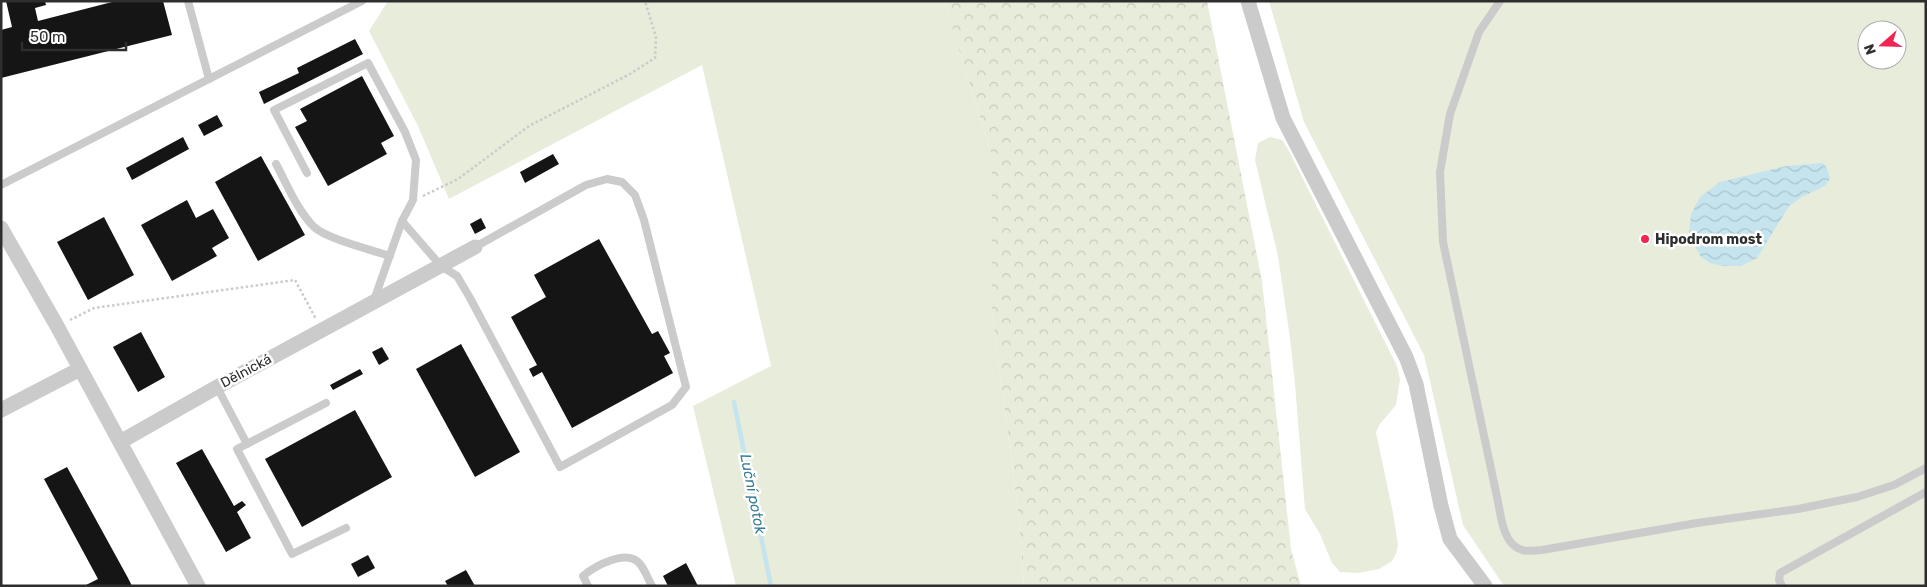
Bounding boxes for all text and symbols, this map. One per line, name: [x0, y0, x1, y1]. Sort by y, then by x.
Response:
scale bar: [22, 20, 126, 52]
north arrow: [1857, 20, 1907, 70]
text: 50 m: [30, 28, 65, 46]
text: N: [1861, 42, 1880, 57]
place label: Hipodrom most: [1655, 231, 1762, 248]
marker: Hipodrom most: [1639, 233, 1651, 245]
street label: Dělnická: [218, 351, 274, 391]
water label: Luční potok: [736, 452, 770, 536]

